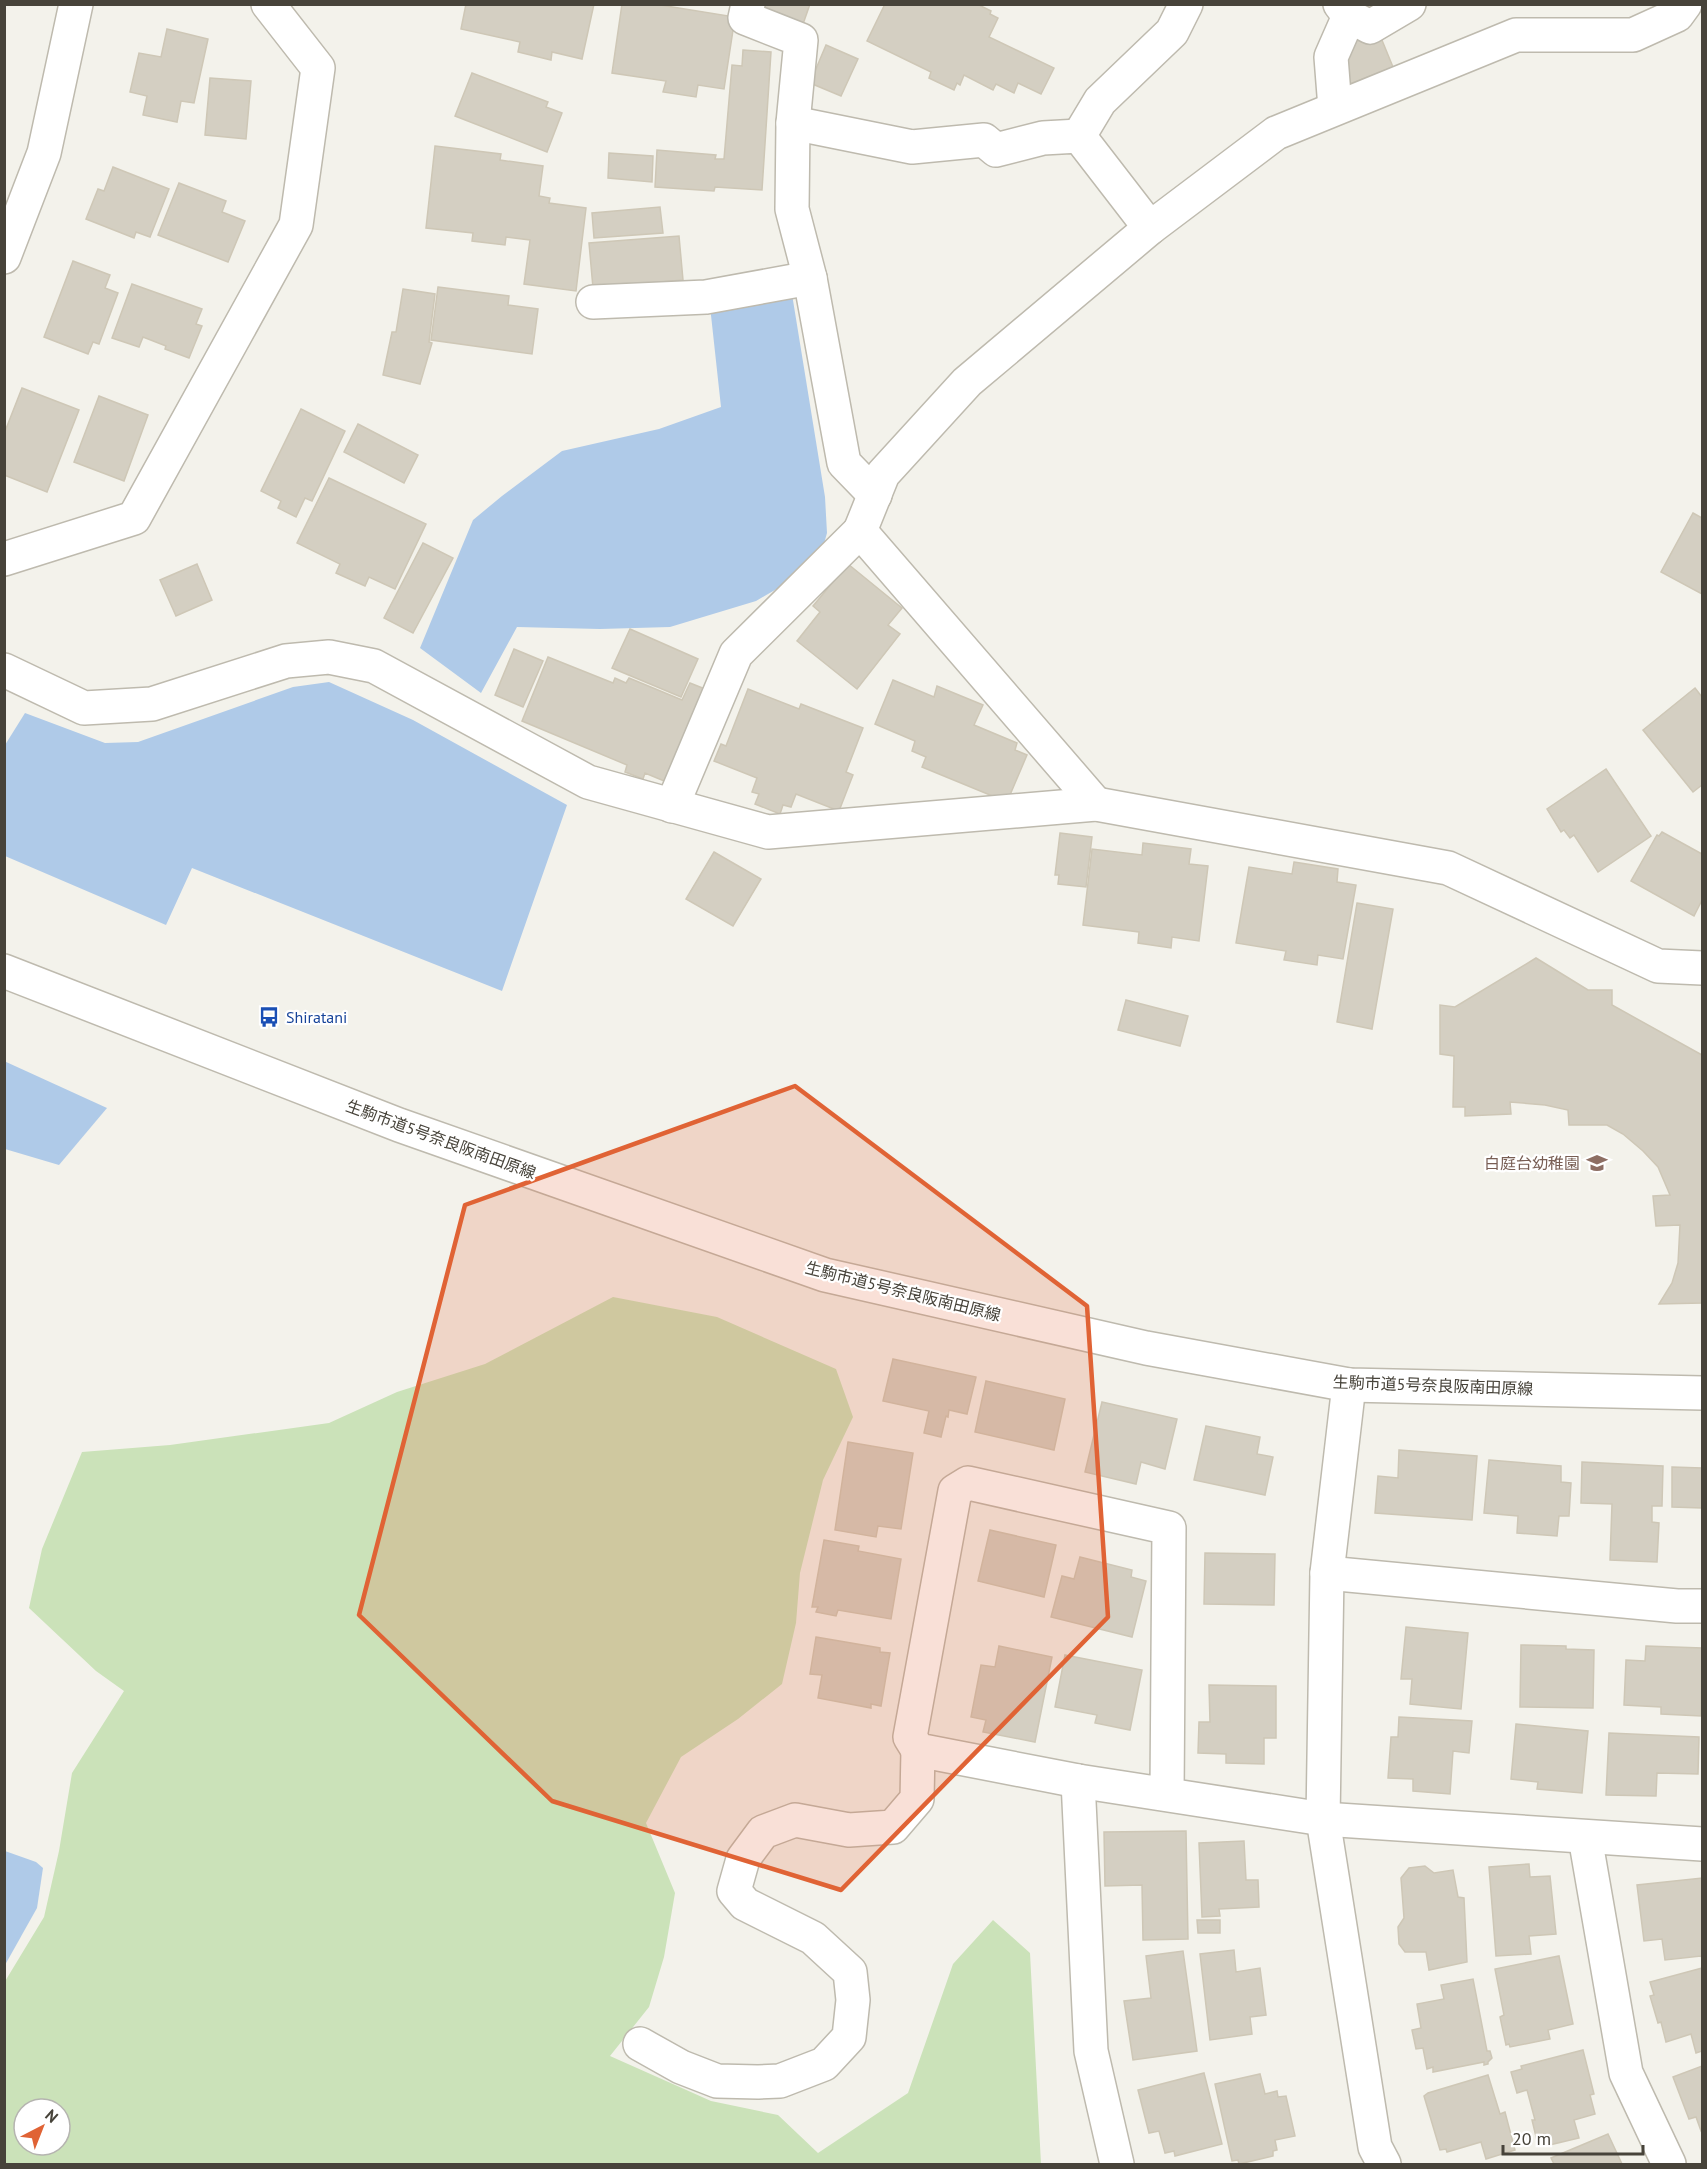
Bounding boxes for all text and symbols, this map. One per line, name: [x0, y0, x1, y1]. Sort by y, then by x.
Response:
bus stop icon: Shiratani: [257, 1005, 281, 1029]
place label: Shiratani: [286, 1007, 347, 1027]
street label: 生駒市道5号奈良阪南田原線: [343, 1095, 539, 1183]
school or university icon: 白庭台幼稚園: [1585, 1151, 1609, 1175]
place label: 白庭台幼稚園: [1484, 1153, 1580, 1173]
street label: 生駒市道5号奈良阪南田原線: [803, 1257, 1003, 1325]
street label: 生駒市道5号奈良阪南田原線: [1332, 1372, 1534, 1398]
north arrow: [12, 2097, 72, 2157]
text: N: [41, 2105, 63, 2127]
scale bar: [1503, 2118, 1642, 2156]
text: 20 m: [1512, 2127, 1551, 2150]

